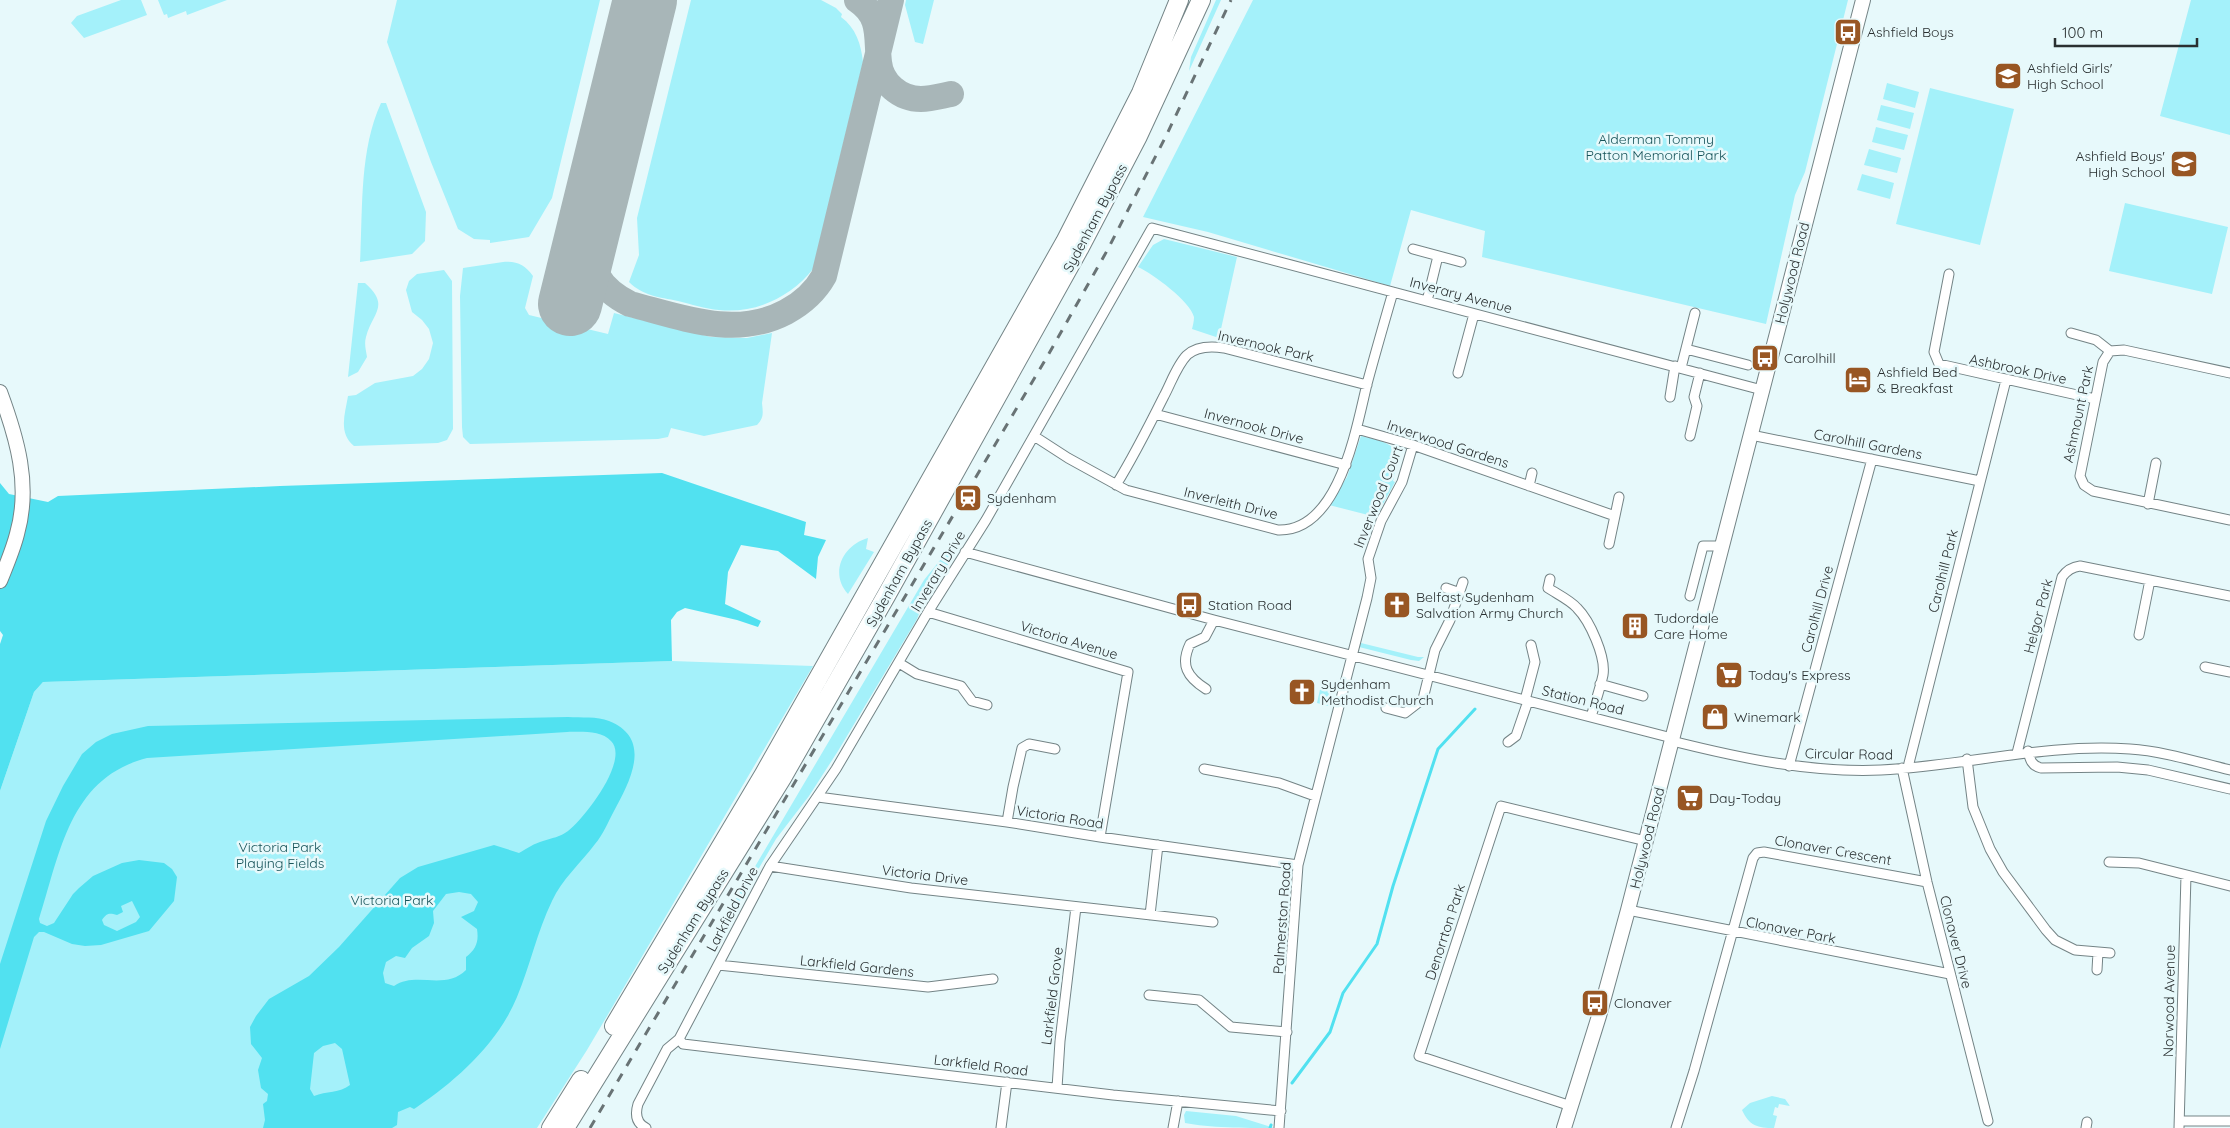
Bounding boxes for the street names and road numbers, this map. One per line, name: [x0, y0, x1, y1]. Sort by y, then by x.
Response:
street label: Sydenham Bypass: [1059, 161, 1131, 275]
street label: Holywood Road: [1771, 220, 1813, 326]
street label: Inverary Avenue: [1408, 273, 1514, 317]
street label: Invernook Park: [1216, 326, 1316, 366]
street label: Ashbrook Drive: [1968, 350, 2068, 388]
street label: Ashmount Park: [2059, 364, 2097, 464]
street label: Invernook Drive: [1202, 404, 1306, 448]
street label: Inverwood Gardens: [1385, 416, 1511, 472]
street label: Carolhill Gardens: [1812, 425, 1924, 463]
street label: Inverwood Court: [1349, 443, 1407, 551]
street label: Inverleith Drive: [1182, 483, 1280, 523]
street label: Sydenham Bypass: [862, 516, 936, 630]
street label: Inverary Drive: [907, 527, 969, 615]
street label: Carolhill Park: [1924, 527, 1962, 615]
street label: Carolhill Drive: [1797, 563, 1837, 654]
street label: Helgor Park: [2019, 577, 2057, 655]
street label: Victoria Avenue: [1018, 617, 1120, 663]
street label: Station Road: [1540, 681, 1626, 719]
street label: Circular Road: [1805, 744, 1893, 764]
street label: Holywood Road: [1626, 785, 1668, 891]
street label: Victoria Road: [1015, 801, 1105, 833]
street label: Clonaver Crescent: [1773, 831, 1893, 869]
street label: Victoria Drive: [881, 861, 969, 889]
street label: Palmerston Road: [1269, 861, 1295, 975]
street label: Larkfield Drive: [702, 863, 762, 955]
street label: Sydenham Bypass: [653, 865, 733, 977]
street label: Denorrton Park: [1421, 882, 1469, 982]
street label: Clonaver Drive: [1936, 894, 1976, 990]
street label: Clonaver Park: [1745, 912, 1837, 948]
street label: Norwood Avenue: [2159, 945, 2179, 1057]
street label: Larkfield Grove: [1037, 946, 1067, 1046]
street label: Larkfield Gardens: [799, 951, 915, 981]
street label: Larkfield Road: [933, 1050, 1029, 1080]

